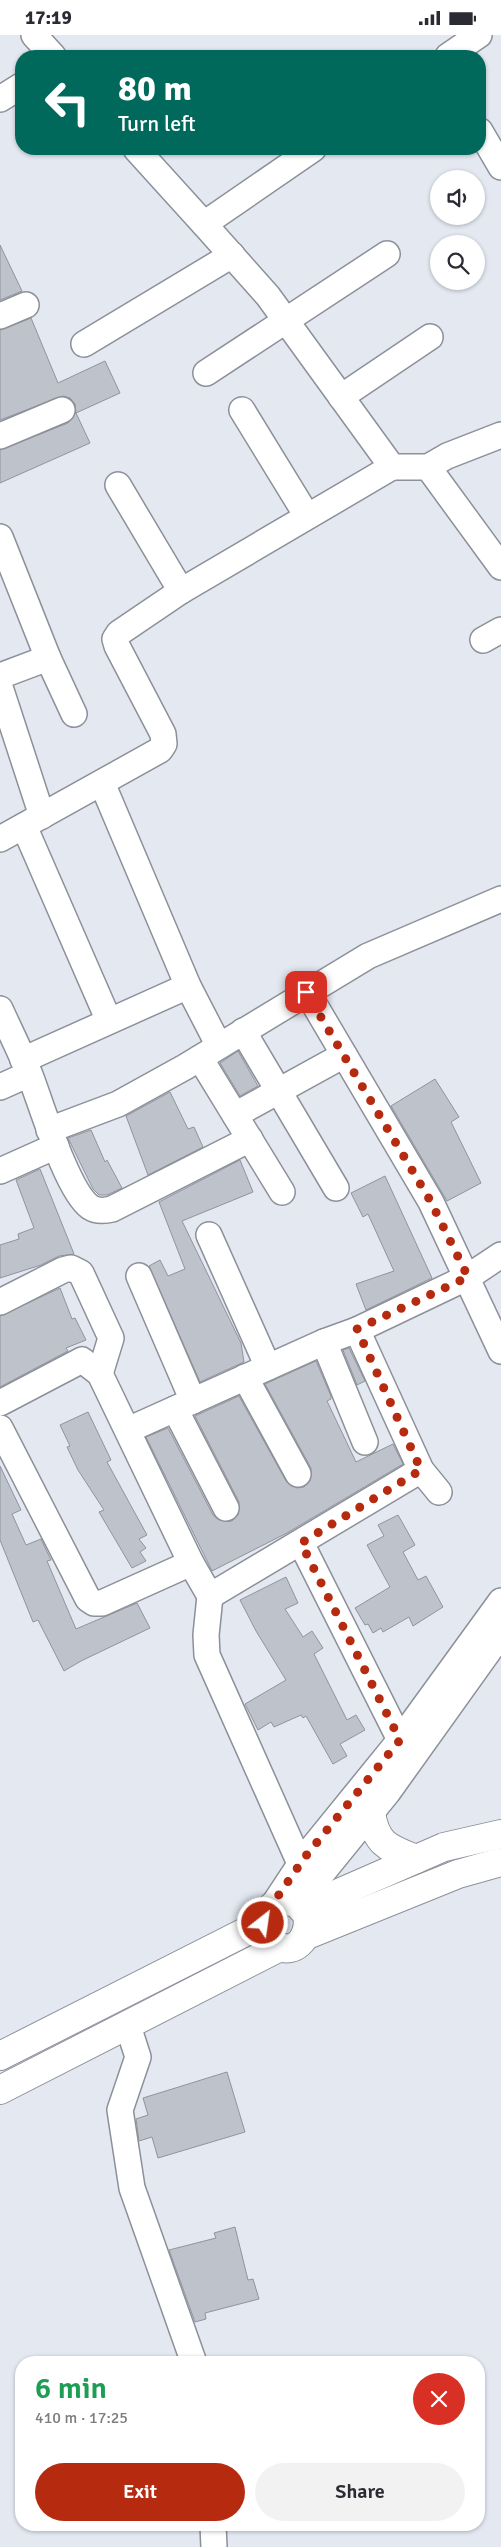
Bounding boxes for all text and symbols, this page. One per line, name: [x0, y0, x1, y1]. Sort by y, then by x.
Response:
text: 17:19: [25, 6, 72, 30]
text: 80 m: [118, 67, 192, 110]
icon: left: [35, 70, 100, 135]
text: Turn left: [118, 110, 196, 137]
map controls: [430, 170, 485, 290]
button: sound: [430, 170, 485, 225]
button: search: [430, 235, 485, 290]
pin: [285, 971, 327, 1013]
icon: arrive: [292, 978, 320, 1006]
position arrow: [236, 1896, 288, 1948]
text: 6 min: [35, 2370, 107, 2407]
button: close: [413, 2373, 465, 2425]
text: 410 m · 17:25: [35, 2408, 128, 2428]
button: Exit: [35, 2463, 245, 2521]
button: Share: [255, 2463, 465, 2521]

